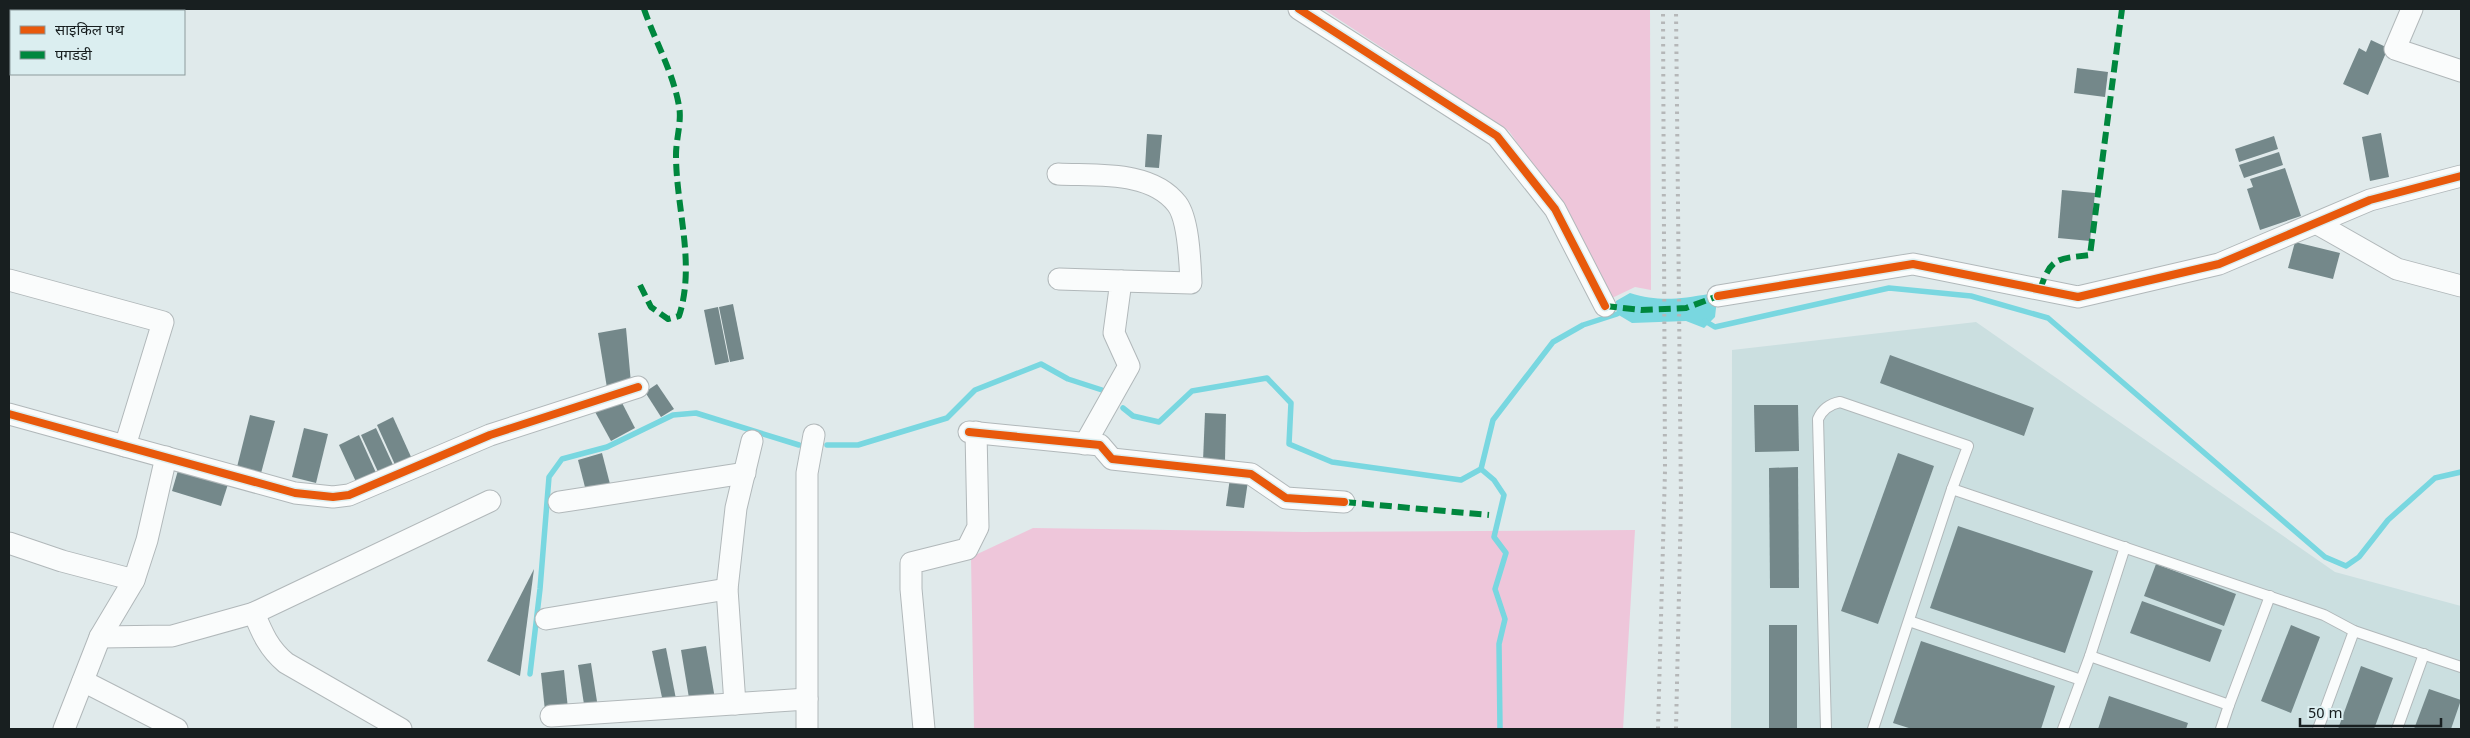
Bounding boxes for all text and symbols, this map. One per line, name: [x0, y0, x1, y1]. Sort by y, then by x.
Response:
legend: [10, 10, 185, 75]
text: साइकिल पथ: [55, 22, 124, 41]
text: पगडंडी: [55, 47, 93, 66]
scale bar: [2300, 696, 2441, 728]
text: 50 m: [2308, 705, 2342, 724]

